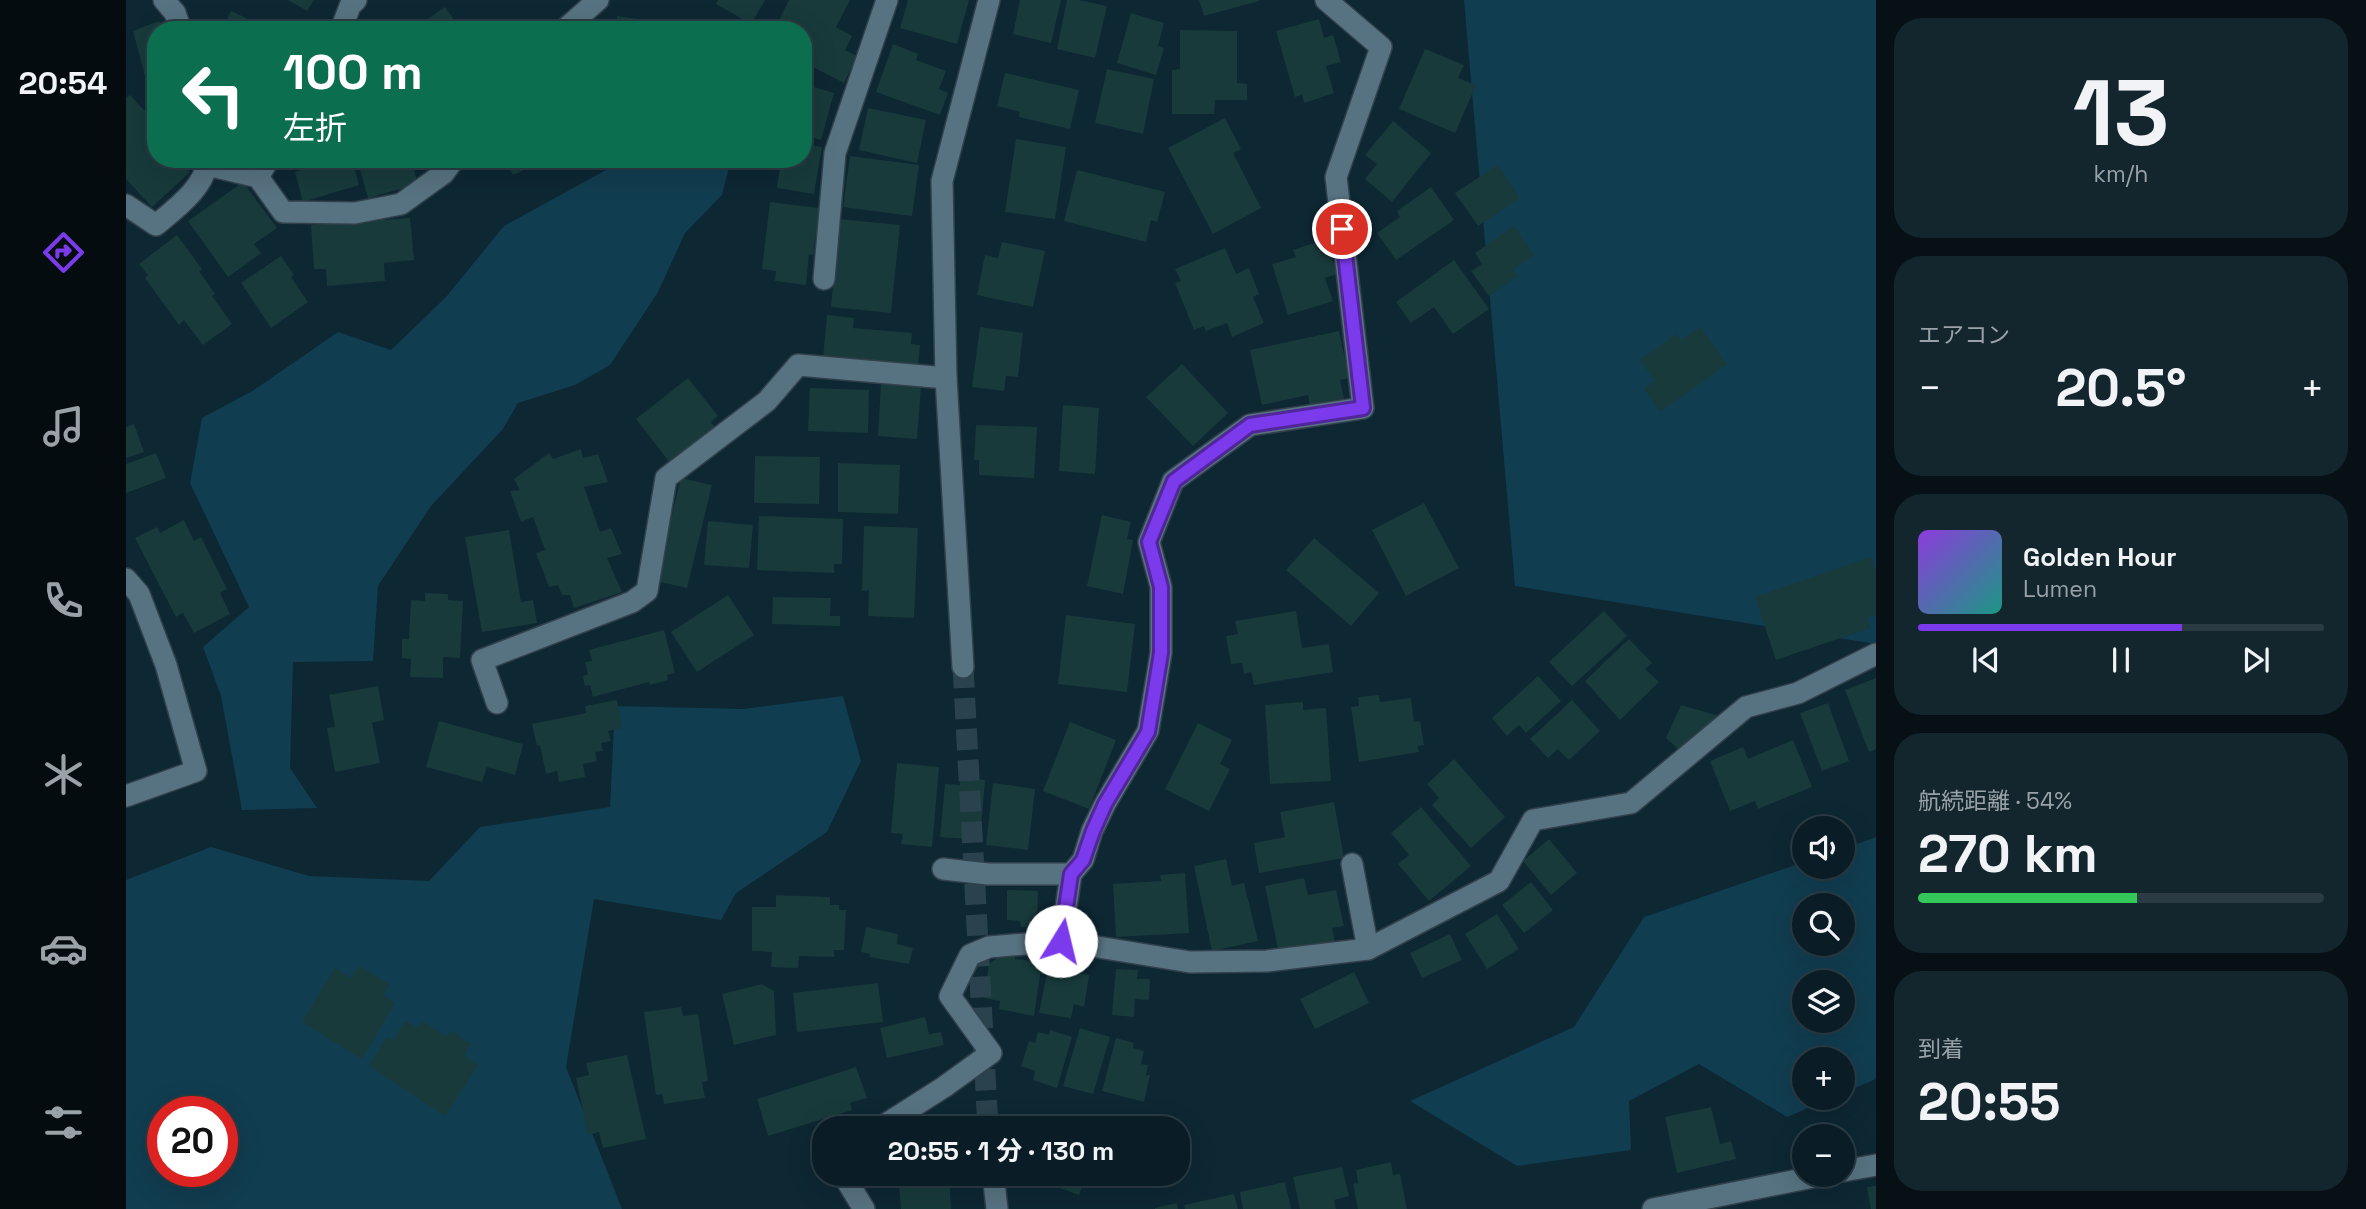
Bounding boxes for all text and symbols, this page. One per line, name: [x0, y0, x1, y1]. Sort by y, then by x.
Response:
text: 100 m: [283, 41, 423, 103]
icon: left: [168, 49, 259, 140]
text: 13: [2073, 55, 2169, 172]
text: 20:54: [19, 63, 107, 103]
text: 左折: [283, 108, 347, 148]
text: km/h: [2094, 159, 2148, 189]
pin: [1312, 199, 1372, 259]
icon: arrive: [1323, 210, 1361, 248]
icon: directions: [39, 228, 88, 277]
text: エアコン: [1918, 320, 2010, 350]
text: 20.5°: [2055, 355, 2187, 421]
text: −: [1918, 364, 1942, 412]
text: +: [2300, 364, 2324, 412]
icon: music: [39, 402, 88, 451]
text: Golden Hour: [2023, 540, 2177, 574]
text: Lumen: [2023, 574, 2097, 604]
icon: phone: [39, 576, 88, 625]
icon: previous: [1967, 641, 2005, 679]
icon: pause: [2102, 641, 2140, 679]
icon: next: [2237, 641, 2275, 679]
icon: climate: [39, 750, 88, 799]
text: 航続距離 · 54%: [1918, 786, 2072, 816]
map controls: [1792, 816, 1855, 1187]
button: sound: [1792, 816, 1855, 879]
text: 270 km: [1918, 821, 2098, 887]
button: search: [1792, 893, 1855, 956]
position arrow: [1024, 904, 1098, 978]
icon: car: [39, 924, 88, 973]
button: layers: [1792, 970, 1855, 1033]
text: 到着: [1918, 1034, 1964, 1064]
button: +: [1792, 1047, 1855, 1110]
text: 20:55: [1918, 1069, 2060, 1135]
speed limit sign: 20: [147, 1096, 238, 1187]
icon: filters: [39, 1098, 88, 1147]
button: −: [1792, 1124, 1855, 1187]
text: 20:55 · 1 分 · 130 m: [888, 1134, 1114, 1168]

